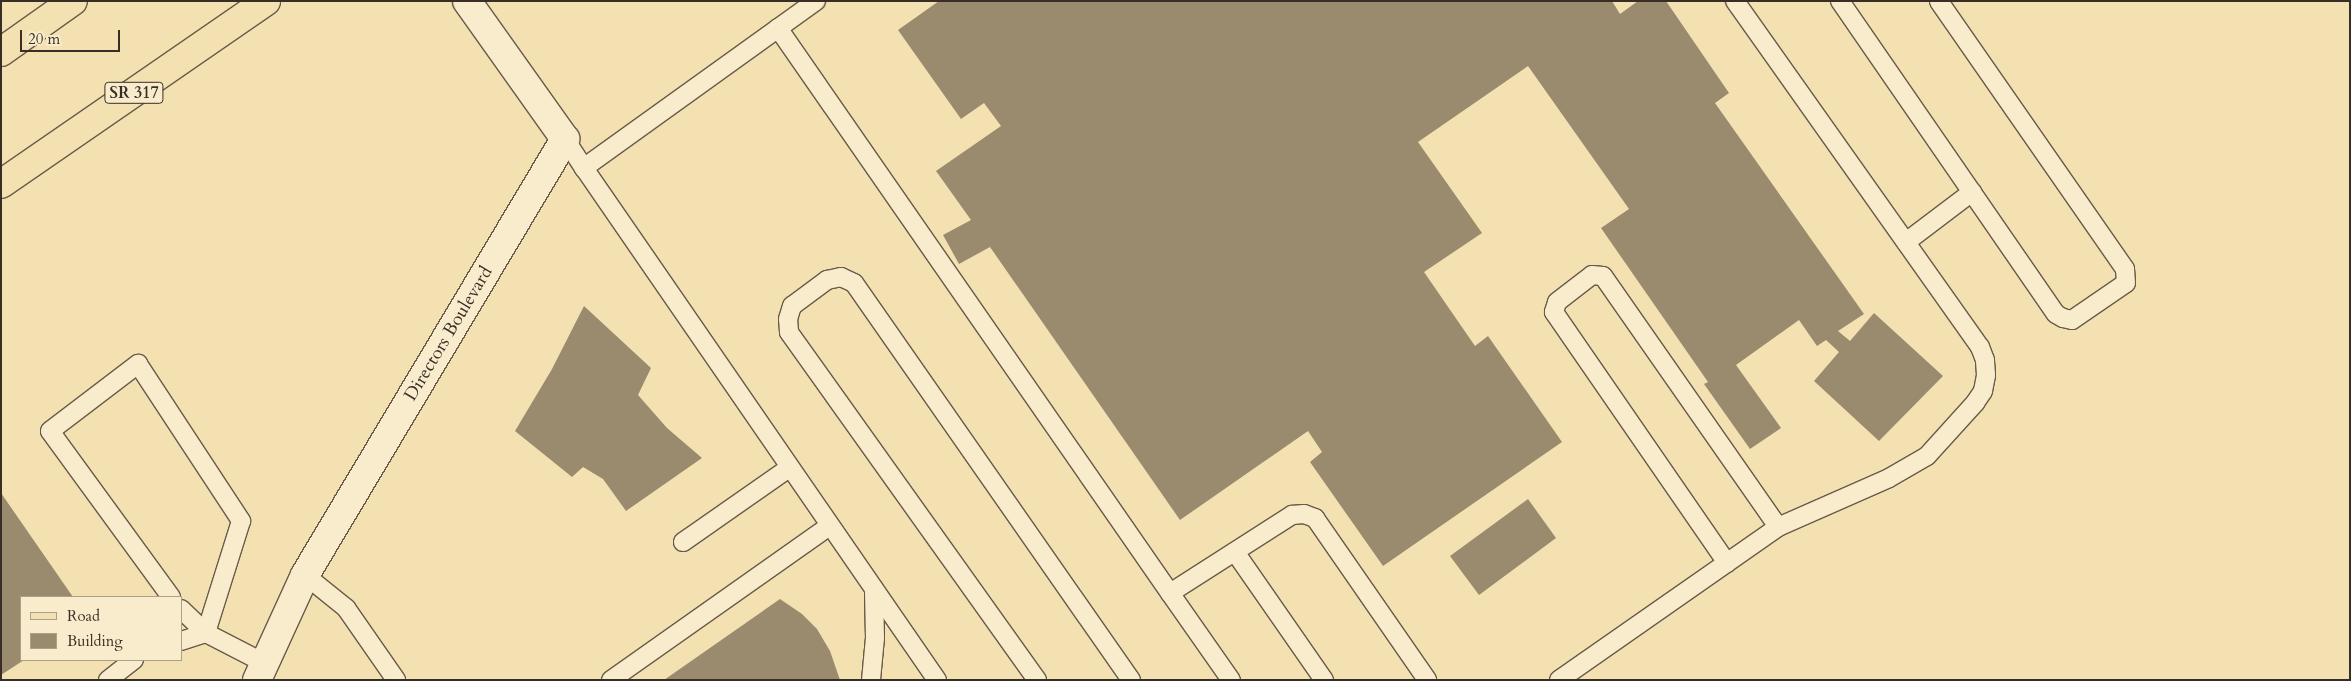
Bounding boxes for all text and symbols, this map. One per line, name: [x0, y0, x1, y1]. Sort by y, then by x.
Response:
scale bar: [22, 20, 122, 52]
text: 20 m: [28, 29, 60, 49]
road number: SR 317: [104, 80, 164, 106]
street label: Directors Boulevard: [400, 263, 498, 405]
legend: [20, 596, 182, 661]
text: Road: [67, 606, 100, 626]
text: Building: [67, 631, 123, 651]

